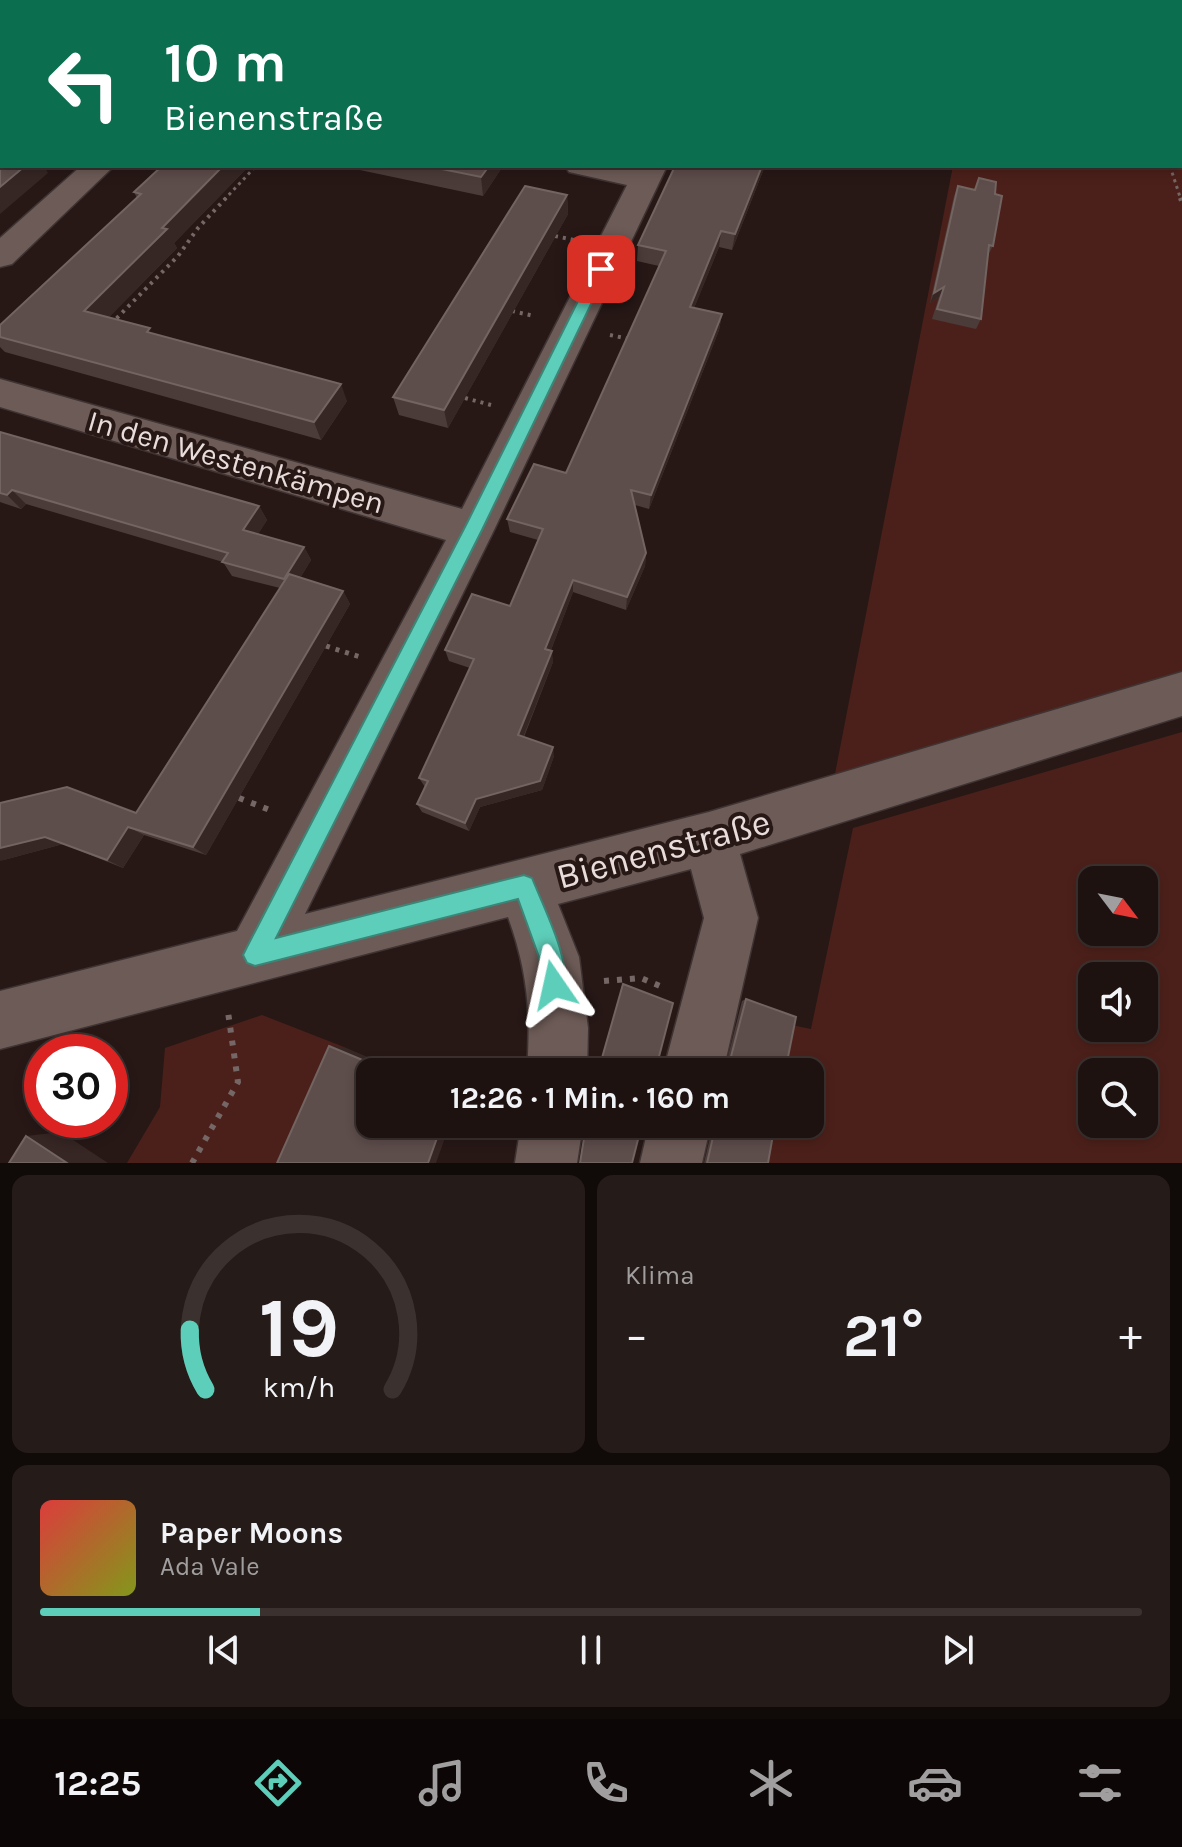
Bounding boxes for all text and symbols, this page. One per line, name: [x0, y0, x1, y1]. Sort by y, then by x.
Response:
text: 10 m: [164, 30, 287, 95]
icon: left: [32, 32, 136, 136]
text: Bienenstraße: [164, 97, 383, 139]
pin: [567, 235, 635, 303]
icon: arrive: [579, 247, 623, 291]
street label: In den Westenkämpen: [84, 402, 388, 522]
street label: Bienenstraße: [552, 800, 775, 898]
north arrow: [1078, 866, 1158, 946]
map controls: [1078, 866, 1158, 1138]
position arrow: [512, 943, 596, 1027]
button: sound: [1078, 962, 1158, 1042]
speed limit sign: 30: [24, 1034, 128, 1138]
button: search: [1078, 1058, 1158, 1138]
text: 12:26 · 1 Min. · 160 m: [450, 1080, 730, 1116]
text: Klima: [625, 1260, 694, 1291]
text: 19: [258, 1280, 339, 1377]
text: 21°: [843, 1301, 924, 1371]
text: −: [625, 1310, 648, 1361]
text: +: [1119, 1310, 1142, 1361]
text: km/h: [262, 1371, 335, 1404]
text: Paper Moons: [160, 1515, 343, 1551]
text: Ada Vale: [160, 1551, 260, 1582]
icon: previous: [202, 1628, 246, 1672]
icon: pause: [569, 1628, 613, 1672]
icon: next: [936, 1628, 980, 1672]
icon: directions: [250, 1755, 306, 1811]
icon: music: [414, 1755, 470, 1811]
icon: phone: [578, 1755, 634, 1811]
icon: climate: [743, 1755, 799, 1811]
icon: car: [907, 1755, 963, 1811]
icon: filters: [1072, 1755, 1128, 1811]
text: 12:25: [54, 1762, 141, 1804]

